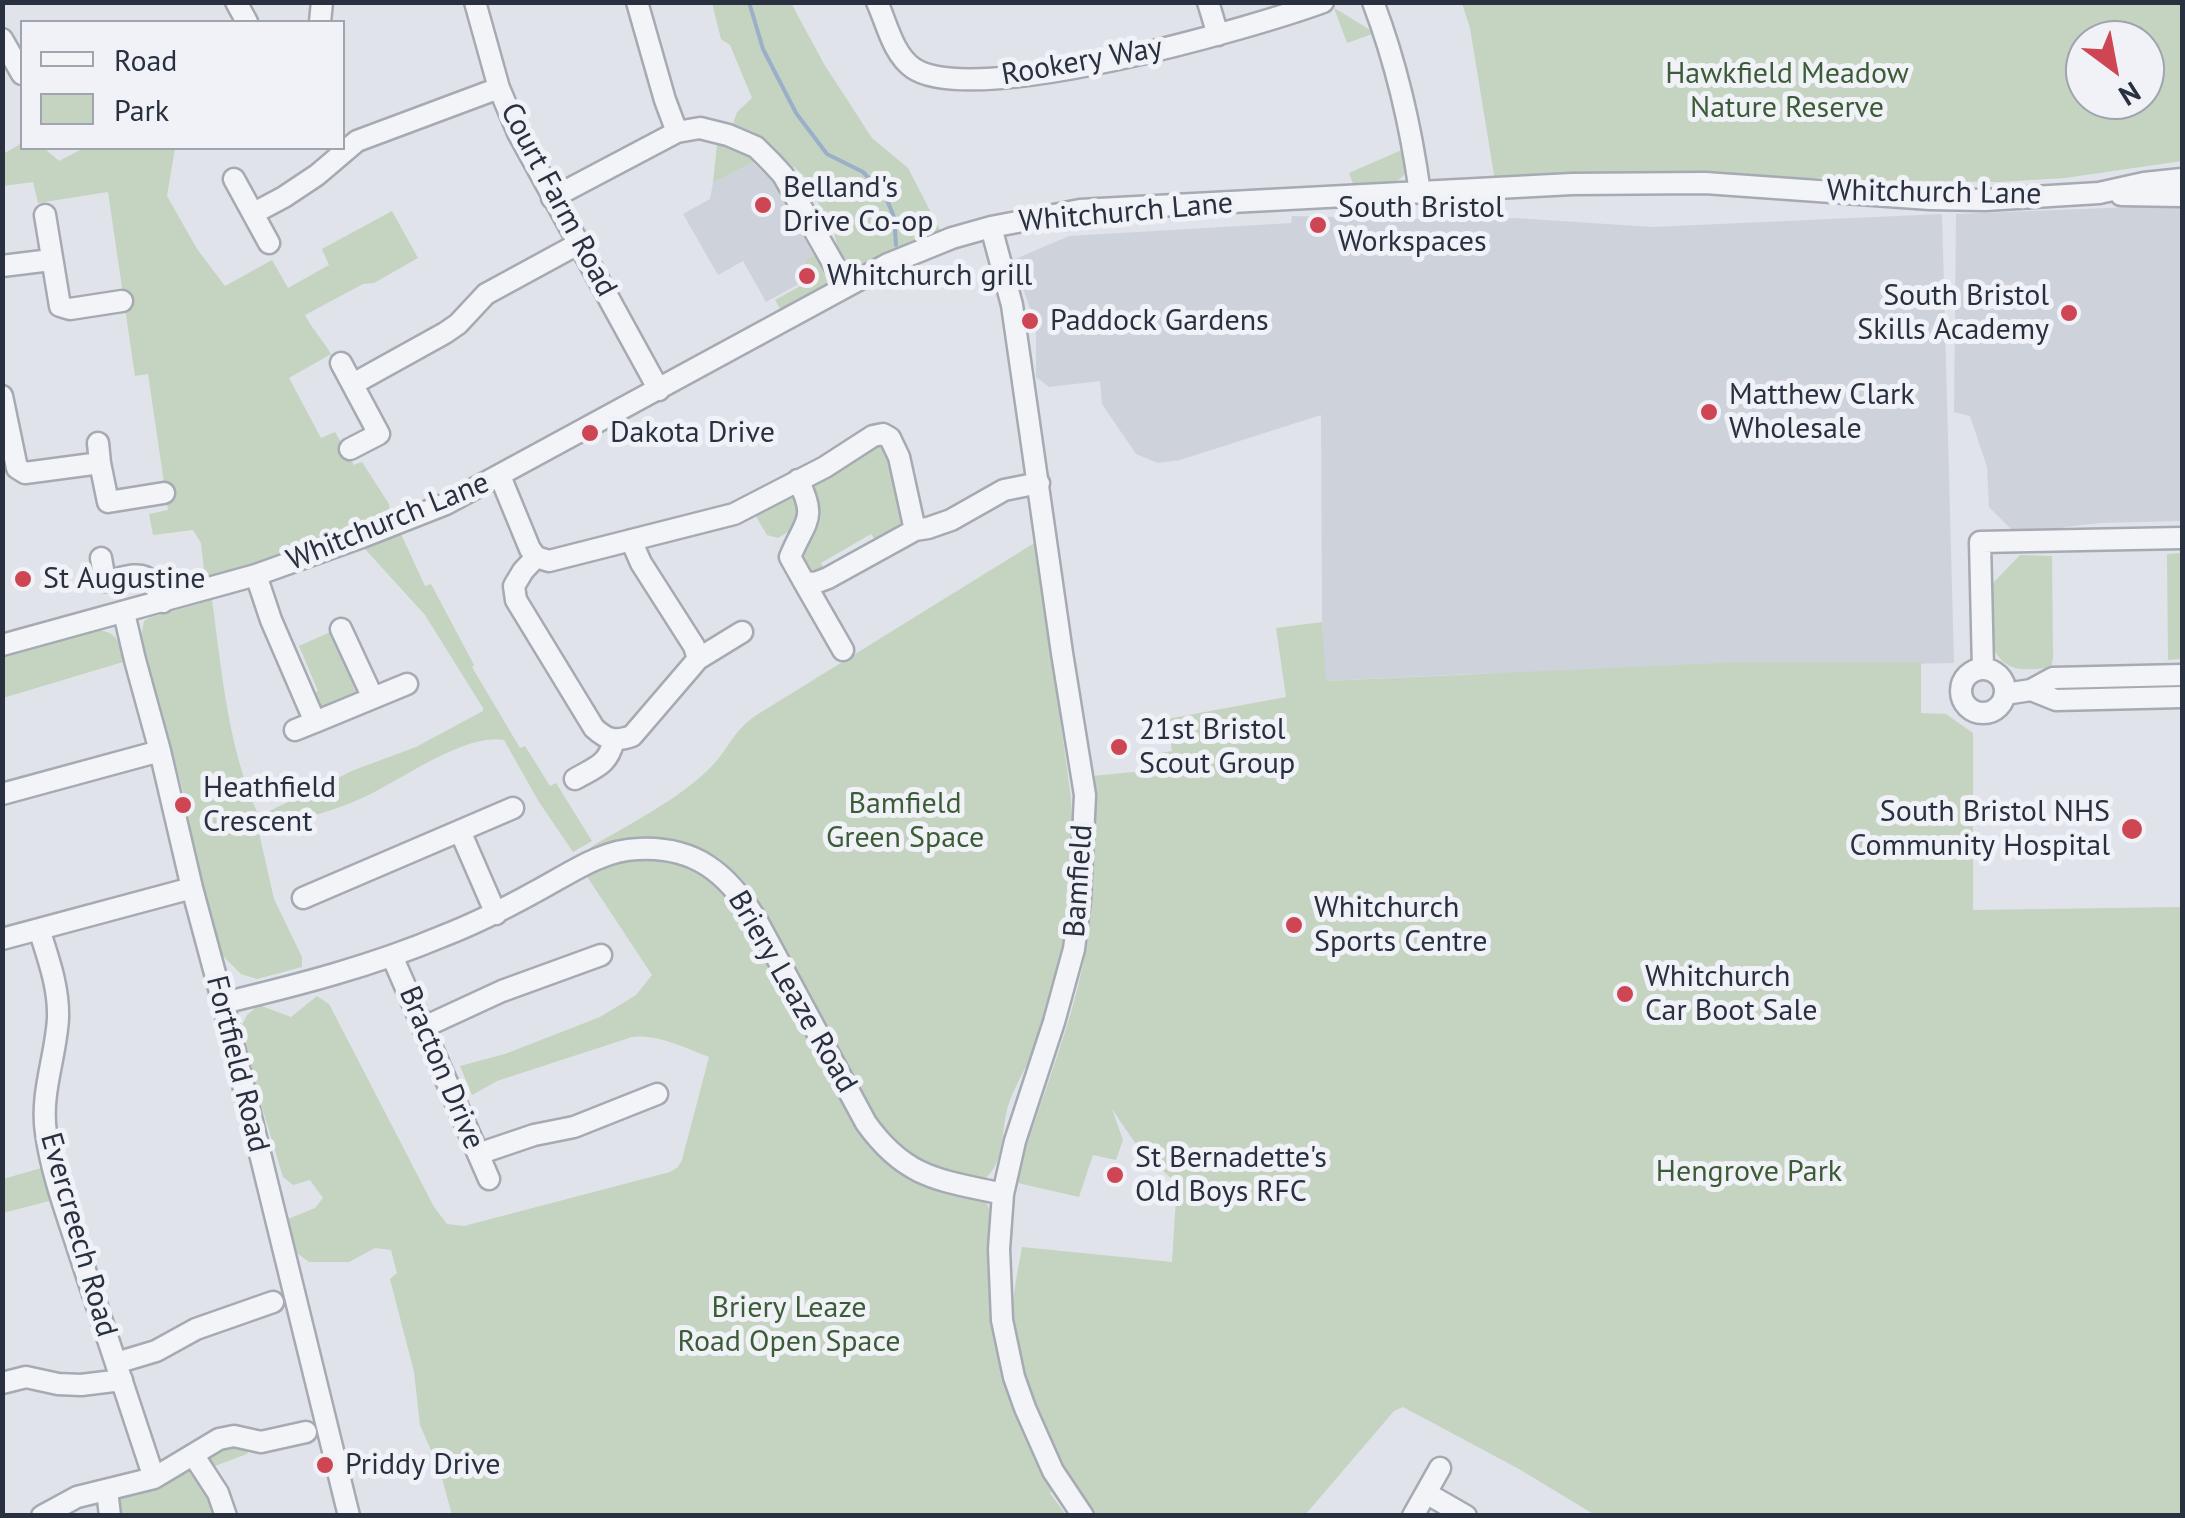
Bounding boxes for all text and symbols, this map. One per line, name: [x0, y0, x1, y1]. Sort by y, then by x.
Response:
legend: [20, 20, 345, 150]
north arrow: [2065, 20, 2165, 120]
street label: Rookery Way: [999, 30, 1165, 94]
text: Road: [114, 40, 178, 79]
park label: Hawkfield Meadow Nature Reserve: [1665, 56, 1909, 126]
text: N: [2112, 74, 2148, 115]
text: Park: [114, 90, 169, 129]
street label: Court Farm Road: [492, 97, 624, 303]
place label: Belland's Drive Co-op: [783, 170, 934, 240]
street label: Whitchurch Lane: [1826, 173, 2042, 213]
street label: Whitchurch Lane: [1017, 186, 1235, 240]
place label: South Bristol Workspaces: [1338, 190, 1504, 260]
marker: Belland's Drive Co-op: [752, 194, 774, 216]
marker: South Bristol Workspaces: [1307, 214, 1329, 236]
place label: Whitchurch grill: [827, 258, 1032, 294]
marker: Whitchurch grill: [796, 265, 818, 287]
place label: South Bristol Skills Academy: [1857, 278, 2049, 348]
marker: South Bristol Skills Academy: [2058, 302, 2080, 324]
place label: Paddock Gardens: [1050, 303, 1269, 339]
marker: Paddock Gardens: [1019, 310, 1041, 332]
place label: Matthew Clark Wholesale: [1729, 377, 1915, 448]
marker: Matthew Clark Wholesale: [1698, 401, 1720, 423]
place label: Dakota Drive: [610, 415, 775, 451]
marker: Dakota Drive: [579, 422, 601, 444]
street label: Whitchurch Lane: [282, 465, 494, 579]
place label: St Augustine: [43, 561, 206, 597]
marker: St Augustine: [12, 568, 34, 590]
place label: 21st Bristol Scout Group: [1139, 712, 1295, 782]
marker: 21st Bristol Scout Group: [1108, 736, 1130, 758]
place label: Heathfield Crescent: [203, 770, 336, 840]
park label: Bamfield Green Space: [826, 786, 984, 856]
marker: Heathfield Crescent: [172, 794, 194, 816]
place label: South Bristol NHS Community Hospital: [1849, 794, 2110, 864]
marker: South Bristol NHS Community Hospital: [2119, 816, 2145, 842]
street label: Bamfield: [1057, 823, 1101, 939]
street label: Briery Leaze Road: [720, 885, 864, 1099]
place label: Whitchurch Sports Centre: [1314, 890, 1487, 960]
marker: Whitchurch Sports Centre: [1283, 914, 1305, 936]
place label: Whitchurch Car Boot Sale: [1645, 959, 1817, 1030]
street label: Fortfield Road: [198, 972, 276, 1156]
street label: Bracton Drive: [390, 981, 492, 1155]
marker: Whitchurch Car Boot Sale: [1614, 983, 1636, 1005]
street label: Evercreech Road: [32, 1129, 124, 1341]
place label: St Bernadette's Old Boys RFC: [1135, 1140, 1327, 1210]
park label: Hengrove Park: [1656, 1154, 1842, 1190]
marker: St Bernadette's Old Boys RFC: [1104, 1164, 1126, 1186]
park label: Briery Leaze Road Open Space: [677, 1290, 901, 1360]
place label: Priddy Drive: [345, 1447, 500, 1483]
marker: Priddy Drive: [314, 1454, 336, 1476]

